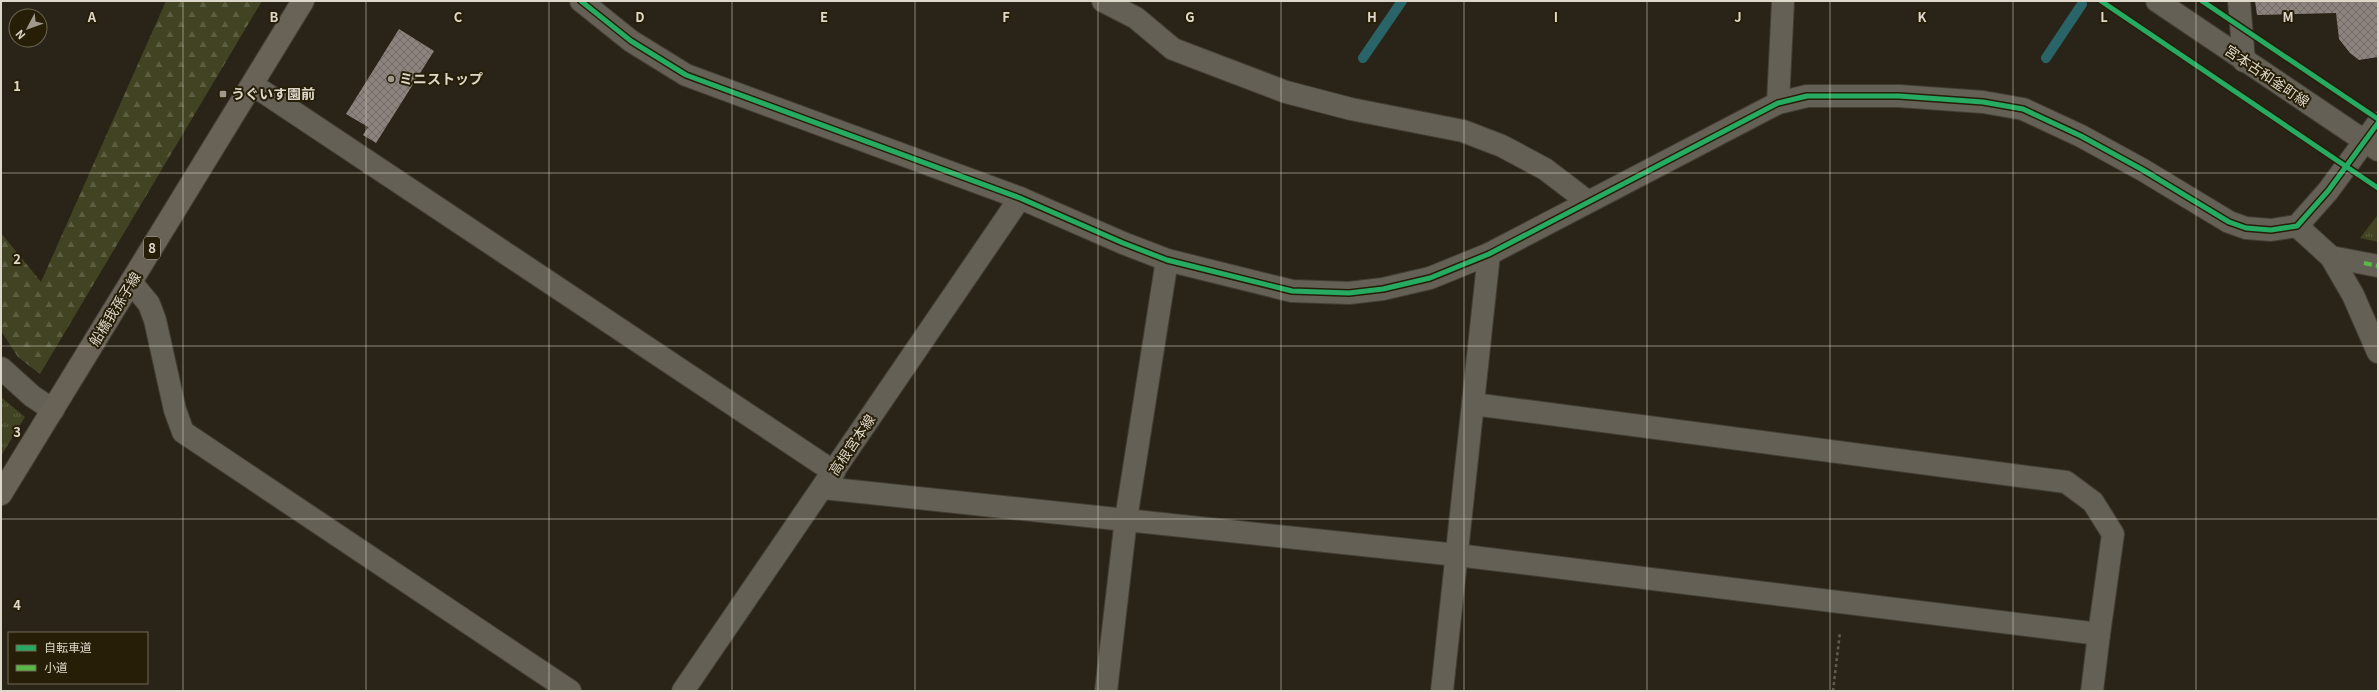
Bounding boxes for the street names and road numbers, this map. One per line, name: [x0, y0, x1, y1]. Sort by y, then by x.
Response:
street label: 宮本古和釜町線: [2221, 39, 2314, 111]
road number: 8: [144, 237, 160, 259]
street label: 船橋我孫子線: [83, 268, 145, 349]
street label: 高根宮本線: [823, 410, 879, 479]

